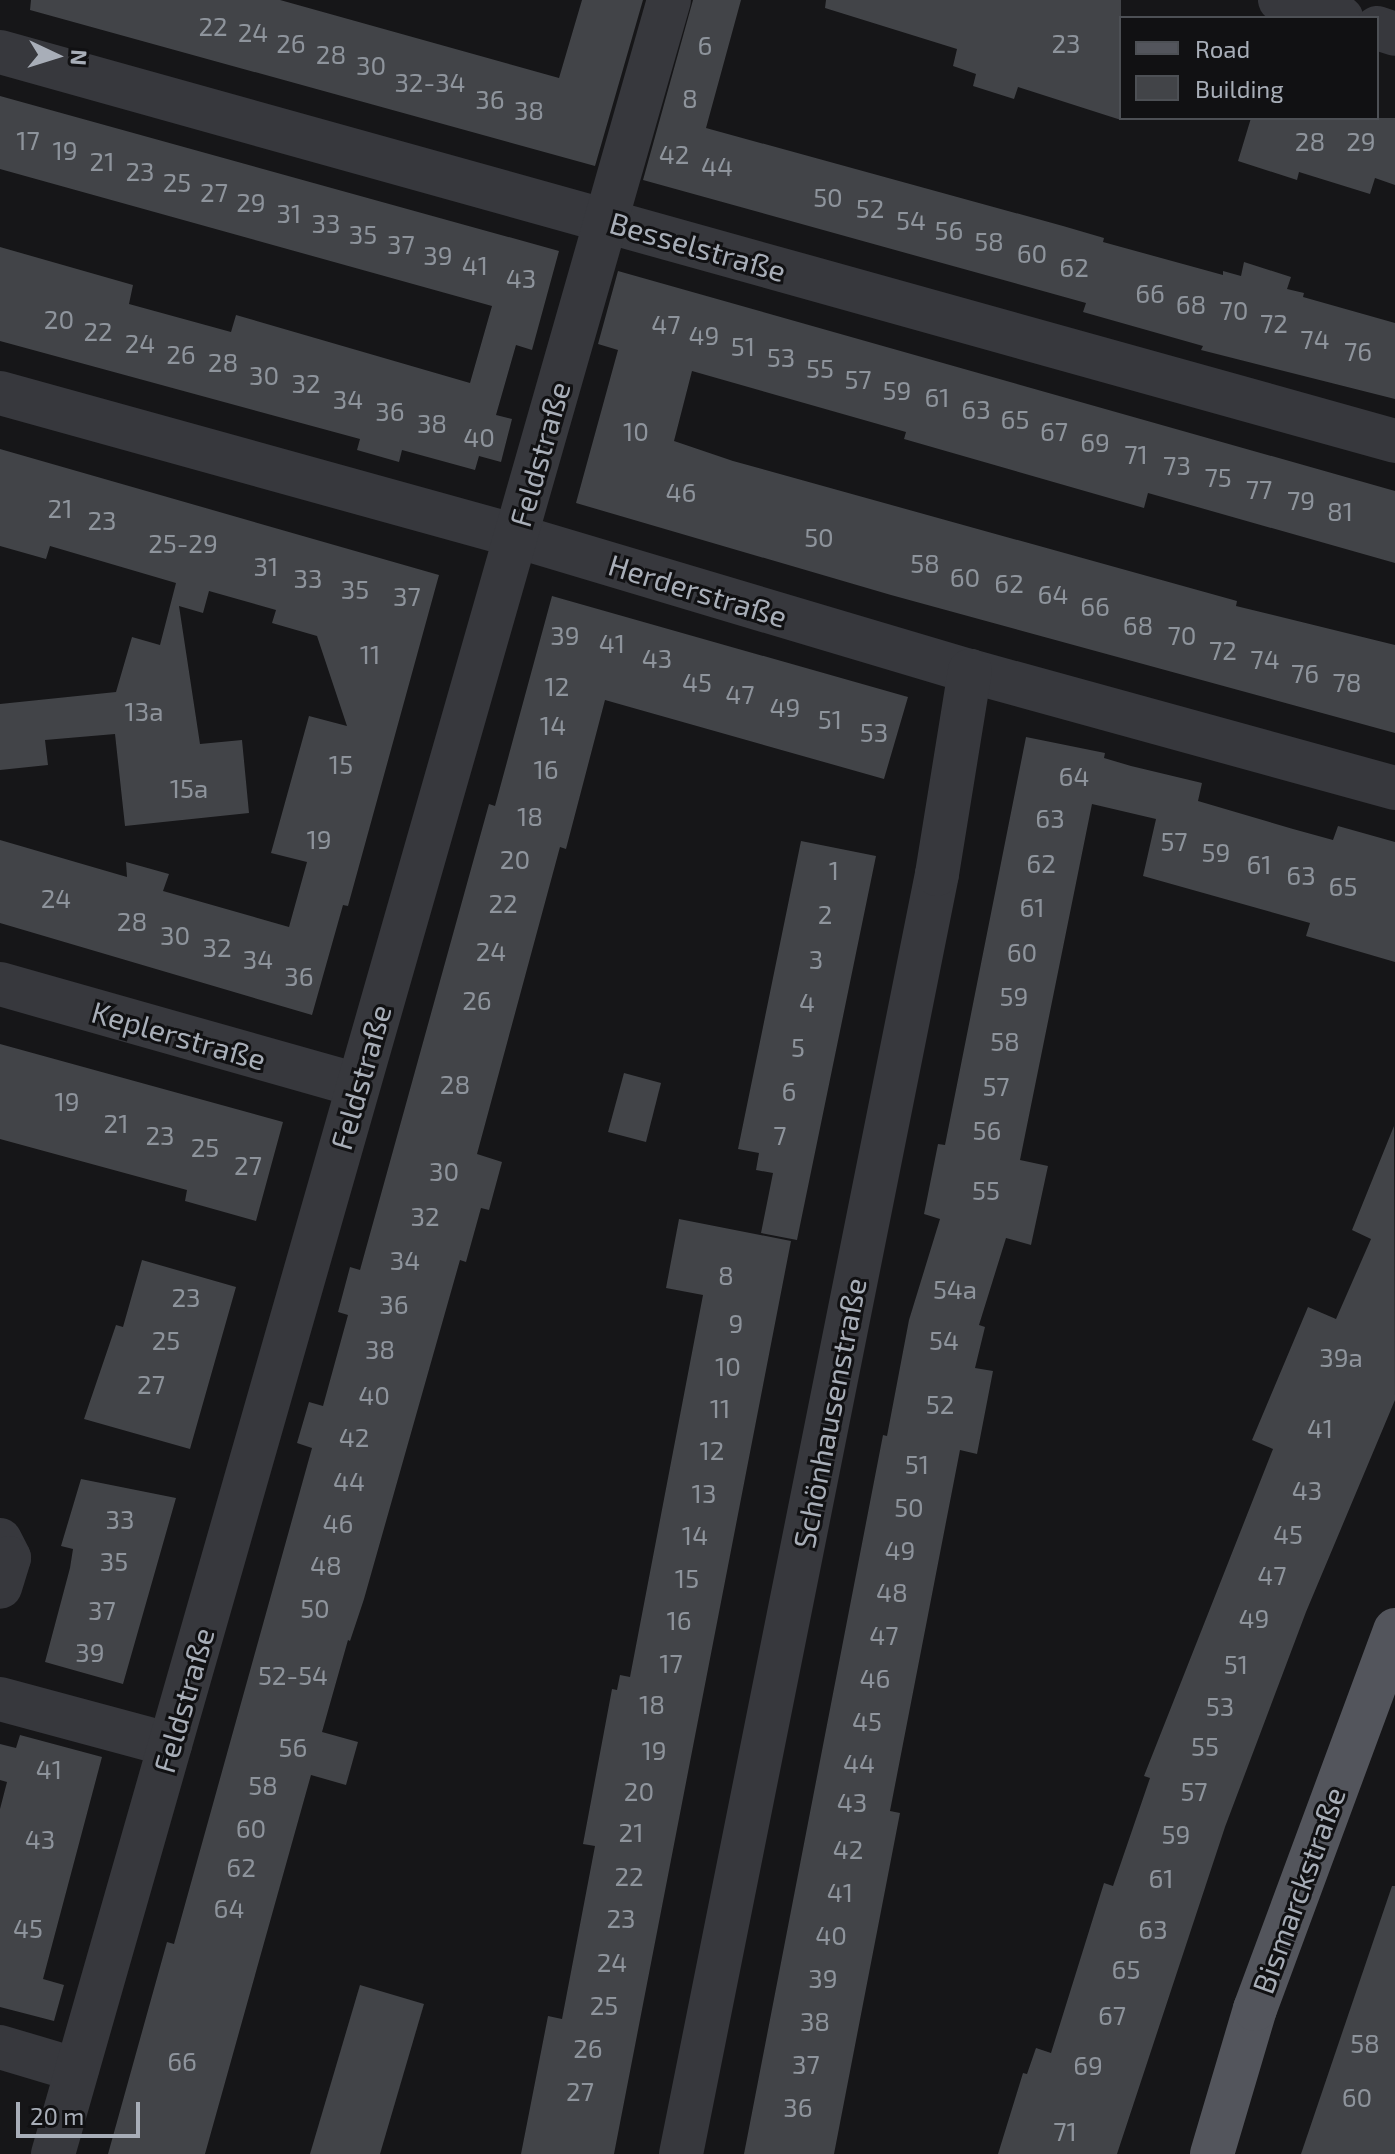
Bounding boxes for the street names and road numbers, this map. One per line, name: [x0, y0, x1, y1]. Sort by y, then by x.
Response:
street label: Besselstraße: [606, 204, 790, 288]
street label: Feldstraße: [501, 377, 577, 531]
street label: Herderstraße: [604, 546, 792, 634]
street label: Keplerstraße: [88, 993, 270, 1077]
street label: Feldstraße: [322, 1000, 398, 1154]
street label: Schönhausenstraße: [785, 1275, 873, 1551]
street label: Feldstraße: [145, 1623, 221, 1777]
street label: Bismarckstraße: [1244, 1782, 1352, 1998]

